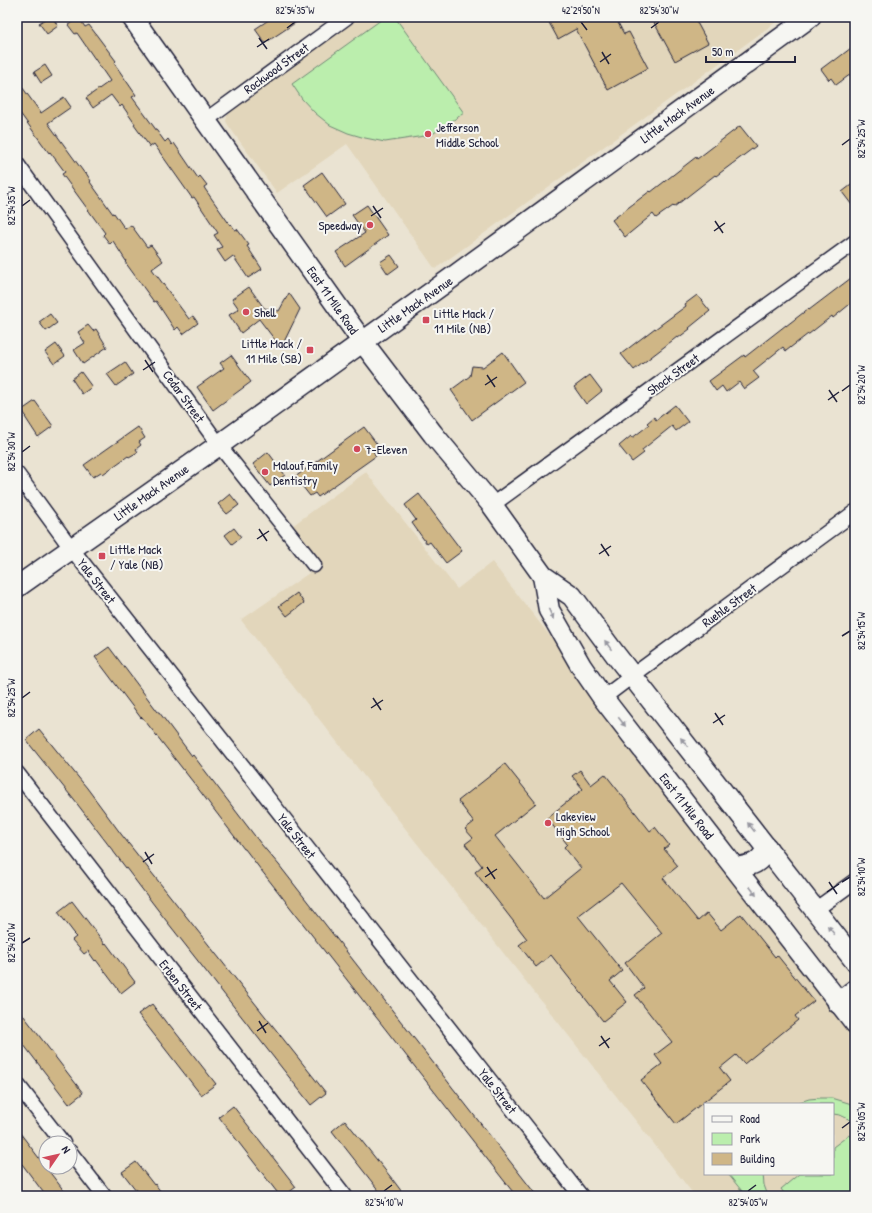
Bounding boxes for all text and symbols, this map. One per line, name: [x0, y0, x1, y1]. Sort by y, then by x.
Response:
text: 82°54'35"W: [276, 4, 315, 17]
text: 42°29'50"N: [562, 4, 600, 17]
text: 82°54'30"W: [639, 4, 679, 17]
street label: Rockwood Street: [240, 38, 313, 98]
scale bar: [706, 38, 795, 64]
text: 50 m: [712, 43, 733, 60]
street label: Little Mack Avenue: [636, 81, 718, 147]
place label: Jefferson Middle School: [436, 118, 499, 151]
text: 82°54'25"W: [855, 119, 868, 159]
marker: Jefferson Middle School: [423, 129, 433, 139]
text: 82°54'35"W: [5, 186, 18, 225]
place label: Speedway: [318, 216, 362, 234]
marker: Speedway: [365, 220, 375, 230]
street label: East 11 Mile Road: [303, 262, 363, 338]
street label: Little Mack Avenue: [374, 272, 456, 336]
place label: Shell: [254, 303, 277, 321]
place label: Little Mack / 11 Mile (NB): [434, 304, 495, 337]
marker: Shell: [241, 307, 251, 317]
marker: Little Mack / 11 Mile (NB): [421, 315, 431, 325]
place label: Little Mack / 11 Mile (SB): [242, 334, 302, 367]
marker: Little Mack / 11 Mile (SB): [305, 345, 315, 355]
street label: Shock Street: [643, 349, 703, 399]
text: 82°54'20"W: [855, 365, 868, 405]
street label: Cedar Street: [159, 366, 209, 426]
text: 82°54'30"W: [5, 432, 18, 472]
place label: 7-Eleven: [365, 440, 407, 458]
marker: 7-Eleven: [352, 444, 362, 454]
place label: Malouf Family Dentistry: [273, 456, 339, 489]
street label: Little Mack Avenue: [110, 460, 192, 524]
marker: Malouf Family Dentistry: [260, 467, 270, 477]
place label: Little Mack / Yale (NB): [110, 540, 164, 573]
marker: Little Mack / Yale (NB): [97, 551, 107, 561]
street label: Yale Street: [74, 555, 121, 608]
street label: Ruehle Street: [698, 579, 760, 631]
one-way arrow: [548, 608, 554, 619]
text: 82°54'15"W: [855, 611, 868, 650]
one-way arrow: [604, 639, 612, 650]
text: 82°54'25"W: [5, 678, 18, 718]
one-way arrow: [618, 717, 626, 728]
one-way arrow: [680, 736, 688, 747]
street label: East 11 Mile Road: [655, 769, 719, 843]
place label: Lakeview High School: [556, 807, 610, 840]
street label: Yale Street: [274, 810, 321, 863]
marker: Lakeview High School: [543, 818, 553, 828]
one-way arrow: [747, 822, 755, 833]
text: 82°54'10"W: [855, 857, 868, 896]
one-way arrow: [749, 886, 757, 897]
text: 82°54'20"W: [5, 923, 18, 963]
one-way arrow: [826, 925, 835, 936]
street label: Erben Street: [155, 956, 207, 1015]
street label: Yale Street: [475, 1065, 522, 1118]
text: 82°54'05"W: [855, 1102, 868, 1141]
legend: [704, 1103, 834, 1175]
text: Road: [740, 1110, 760, 1127]
text: Park: [740, 1130, 760, 1147]
north arrow: [38, 1135, 78, 1175]
text: N: [59, 1143, 74, 1156]
text: Building: [740, 1150, 775, 1167]
text: 82°54'10"W: [365, 1196, 404, 1209]
text: 82°54'05"W: [729, 1196, 768, 1209]

